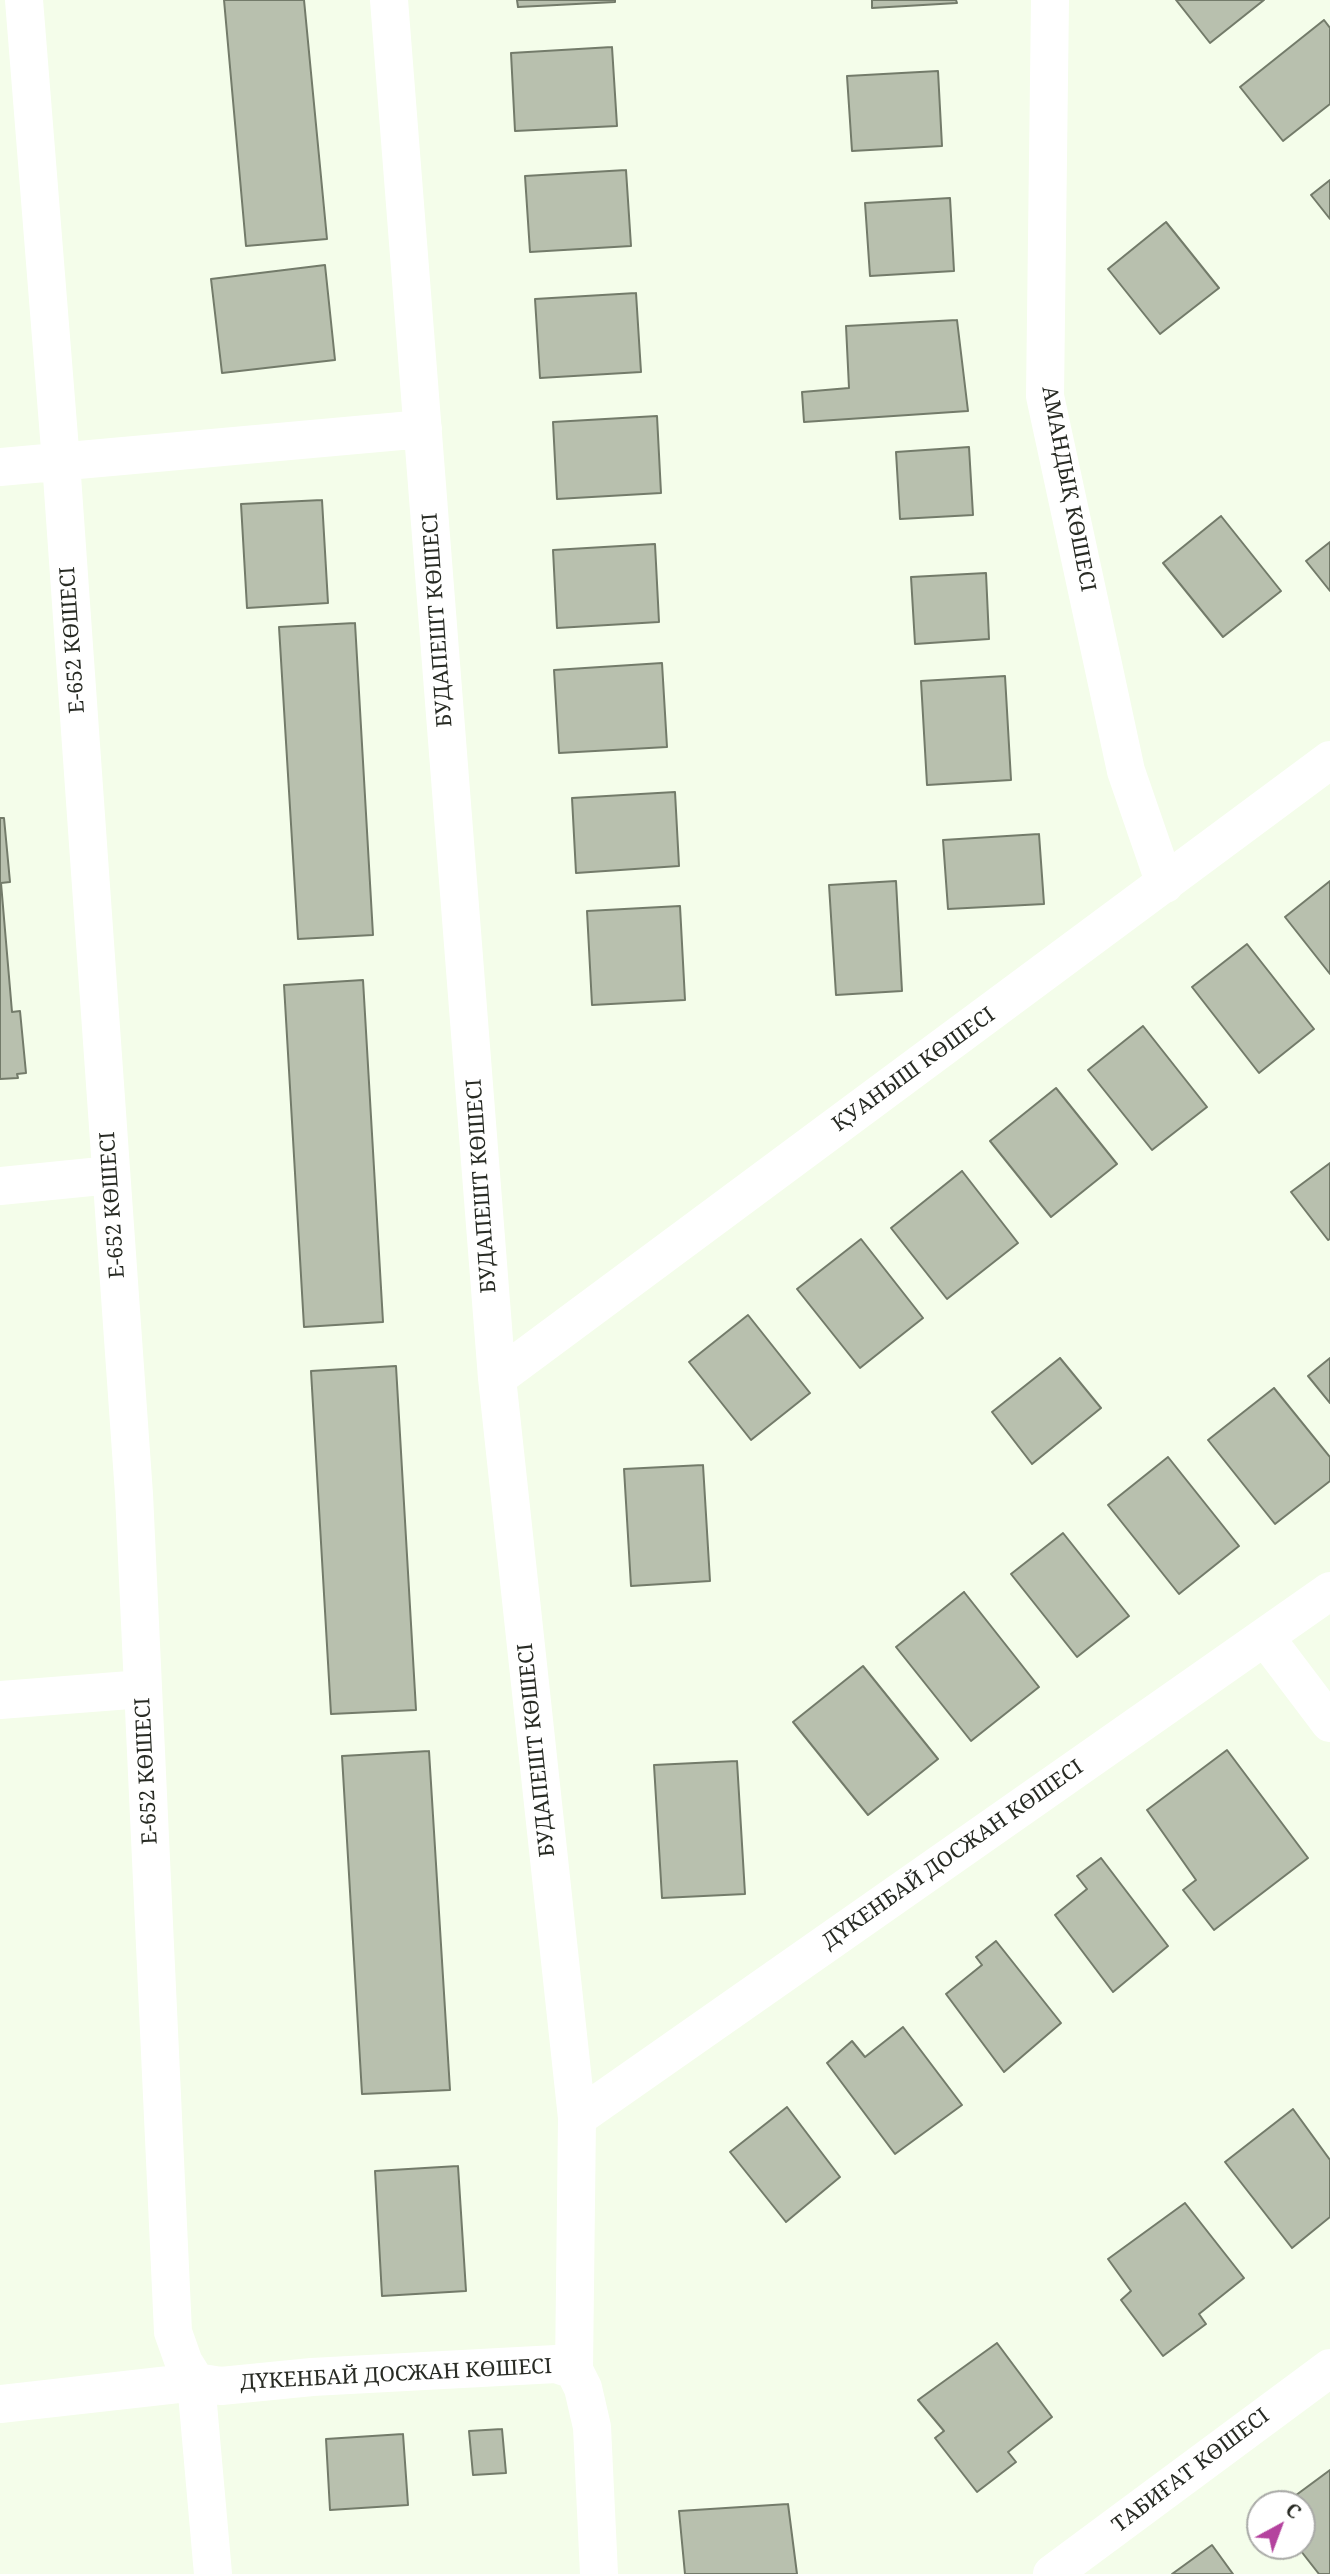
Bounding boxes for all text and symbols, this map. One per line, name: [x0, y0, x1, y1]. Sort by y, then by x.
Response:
street label: АМАНДЫҚ КӨШЕСІ: [1036, 384, 1100, 594]
street label: БУДАПЕШТ КӨШЕСІ: [418, 512, 458, 728]
street label: Е-652 КӨШЕСІ: [55, 566, 91, 714]
street label: ҚУАНЫШ КӨШЕСІ: [828, 1003, 1000, 1137]
street label: БУДАПЕШТ КӨШЕСІ: [462, 1078, 502, 1294]
street label: Е-652 КӨШЕСІ: [95, 1131, 131, 1279]
street label: БУДАПЕШТ КӨШЕСІ: [513, 1642, 561, 1858]
street label: Е-652 КӨШЕСІ: [131, 1697, 163, 1845]
street label: ДҮКЕНБАЙ ДОСЖАН КӨШЕСІ: [818, 1755, 1088, 1955]
street label: ДҮКЕНБАЙ ДОСЖАН КӨШЕСІ: [239, 2354, 553, 2396]
street label: ТАБИҒАТ КӨШЕСІ: [1108, 2404, 1274, 2538]
north arrow: [1246, 2490, 1316, 2560]
text: С: [1280, 2497, 1307, 2525]

